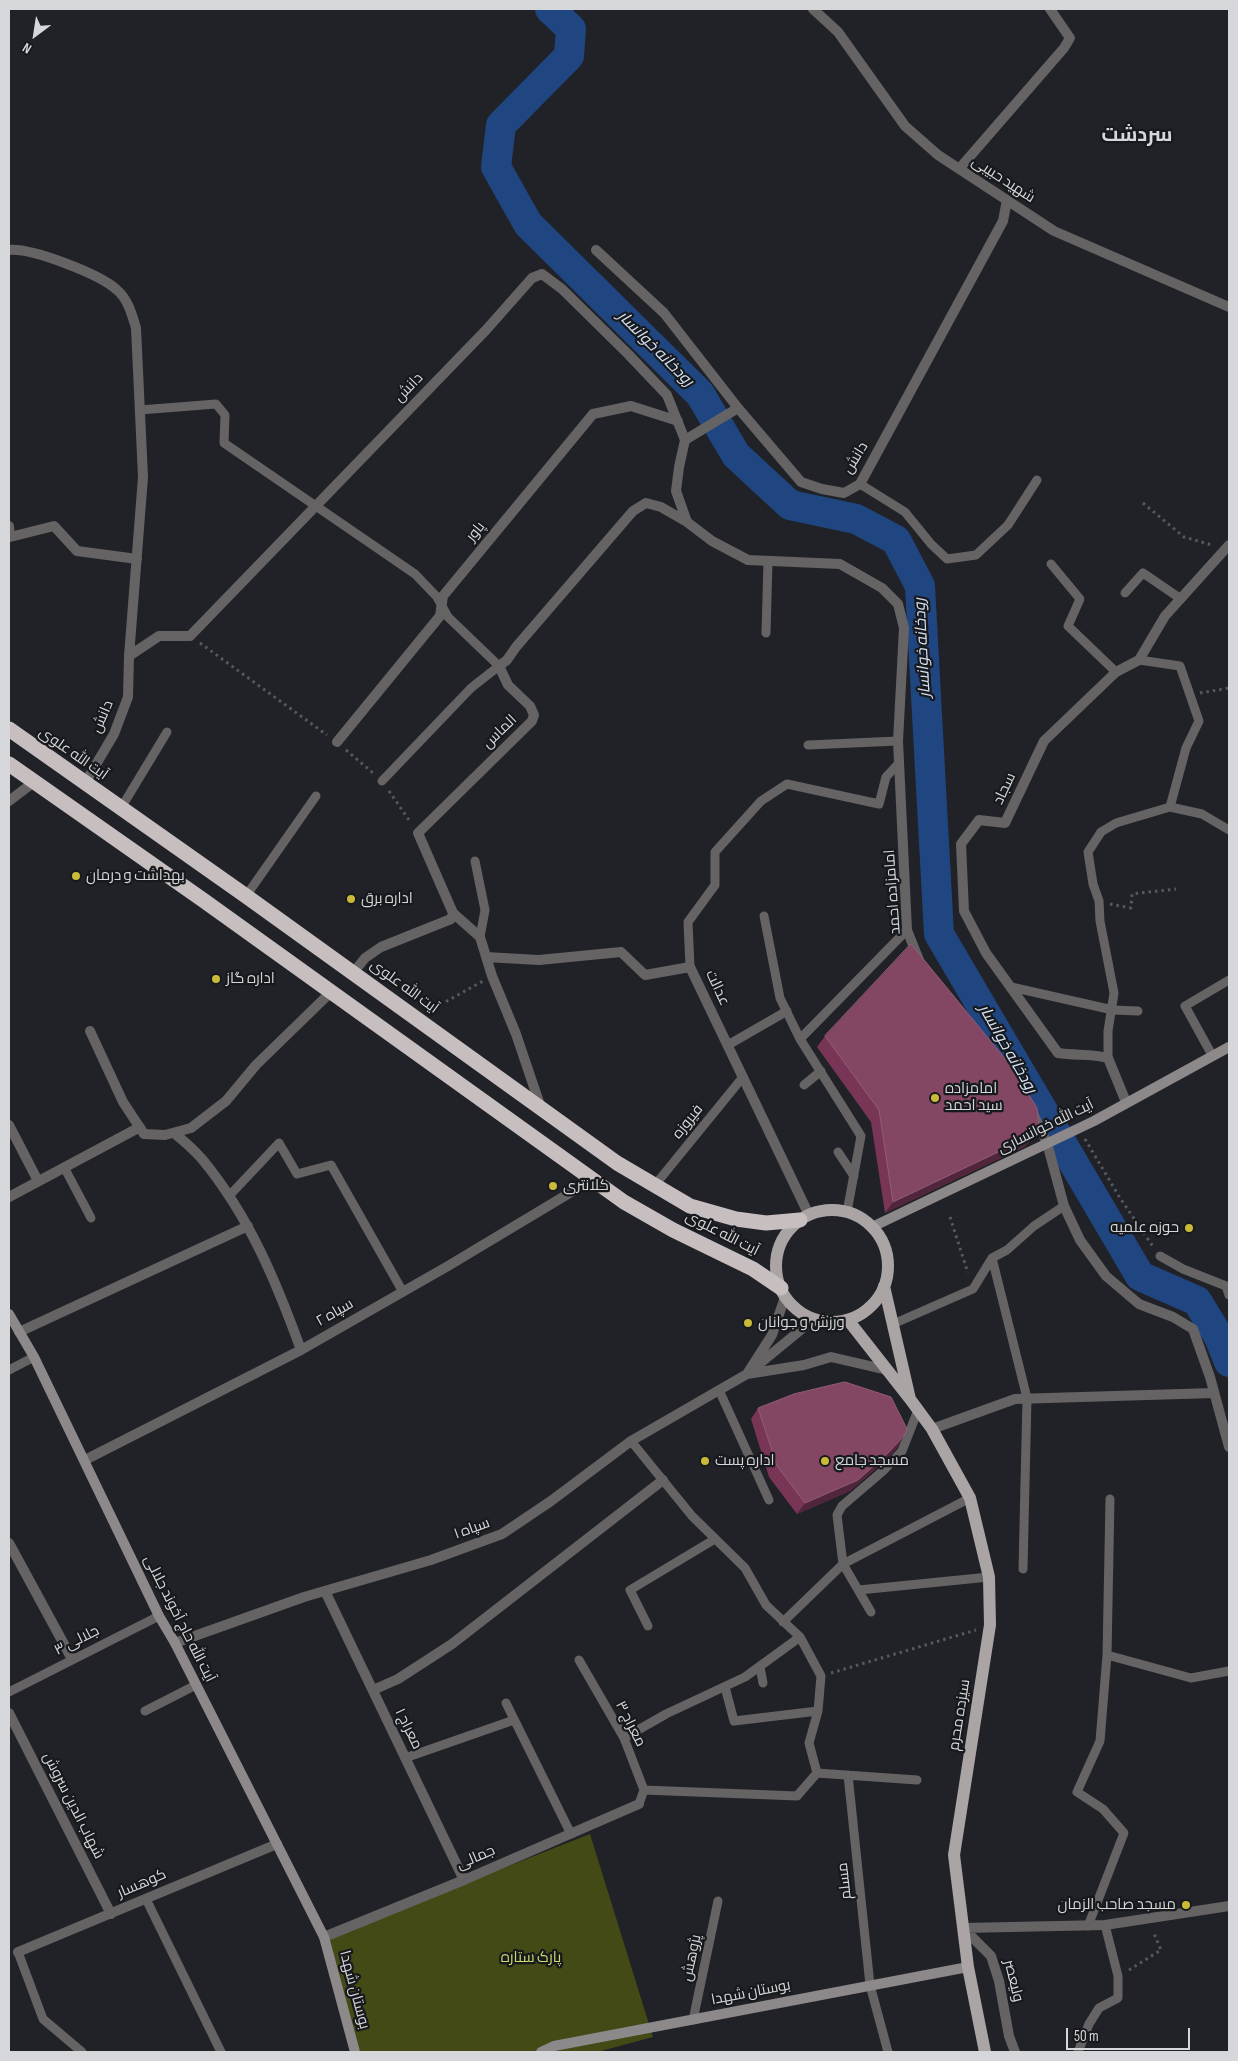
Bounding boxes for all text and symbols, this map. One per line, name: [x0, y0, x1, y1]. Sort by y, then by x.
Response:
north arrow: [10, 10, 60, 60]
text: N: [19, 39, 35, 58]
district label: سردشت: [1102, 124, 1172, 148]
street label: شهید حبیبی: [968, 153, 1038, 207]
water label: رودخانه خوانسار: [613, 307, 697, 391]
street label: دانش: [391, 370, 427, 406]
street label: دانش: [839, 439, 873, 477]
street label: پاور: [463, 518, 489, 546]
water label: رودخانه خوانسار: [911, 598, 935, 698]
street label: دانش: [88, 698, 118, 736]
street label: الماس: [479, 711, 521, 753]
street label: آیت الله علوی: [35, 724, 111, 784]
street label: سجاد: [990, 770, 1020, 808]
street label: امامزاده احمد: [881, 849, 905, 935]
place label: بهداشت و درمان: [86, 867, 185, 885]
marker: بهداشت و درمان: [70, 870, 82, 882]
place label: اداره برق: [361, 890, 413, 908]
marker: اداره برق: [345, 893, 357, 905]
street label: آیت الله علوی: [366, 956, 442, 1018]
street label: عدالت: [701, 967, 733, 1009]
place label: اداره گاز: [226, 970, 275, 988]
marker: اداره گاز: [210, 973, 222, 985]
water label: رودخانه خوانسار: [974, 1001, 1040, 1097]
place label: امامزاده سید احمد: [945, 1080, 1003, 1115]
marker: امامزاده سید احمد: [929, 1092, 941, 1104]
street label: آیت الله خوانساری: [995, 1096, 1097, 1158]
street label: فیروزه: [669, 1101, 707, 1143]
place label: کلانتری: [563, 1177, 609, 1195]
marker: کلانتری: [547, 1180, 559, 1192]
street label: آیت الله علوی: [682, 1208, 762, 1260]
place label: حوزه علمیه: [1110, 1219, 1179, 1237]
marker: حوزه علمیه: [1183, 1222, 1195, 1234]
street label: سپاه ۲: [313, 1295, 357, 1331]
place label: ورزش و جوانان: [758, 1314, 845, 1332]
marker: ورزش و جوانان: [742, 1317, 754, 1329]
place label: اداره پست: [715, 1452, 775, 1470]
place label: مسجد جامع: [835, 1452, 909, 1470]
marker: اداره پست: [699, 1455, 711, 1467]
marker: مسجد جامع: [819, 1455, 831, 1467]
street label: سپاه ۱: [452, 1514, 492, 1544]
street label: آیت الله حاج آخوند جلالی: [139, 1553, 219, 1685]
street label: جلالی ۳: [51, 1622, 103, 1660]
street label: سیزده محرم: [945, 1678, 975, 1752]
street label: معراج ۳: [611, 1698, 649, 1750]
street label: معراج ۱: [390, 1706, 426, 1752]
street label: شهاب الدین سروش: [38, 1750, 108, 1862]
street label: جمالی: [454, 1842, 498, 1874]
street label: مسلم: [834, 1862, 856, 1900]
street label: کوهسار: [115, 1866, 169, 1902]
place label: مسجد صاحب الزمان: [1058, 1896, 1176, 1914]
marker: مسجد صاحب الزمان: [1180, 1899, 1192, 1911]
street label: پژوهش: [678, 1933, 706, 1983]
street label: بوستان شهدا: [335, 1949, 373, 2031]
park label: پارک ستاره: [501, 1949, 561, 1967]
street label: ولیعصر: [999, 1958, 1027, 2004]
street label: بوستان شهدا: [710, 1976, 792, 2010]
scale bar: [1068, 2018, 1192, 2050]
text: 50 m: [1074, 2027, 1099, 2046]

